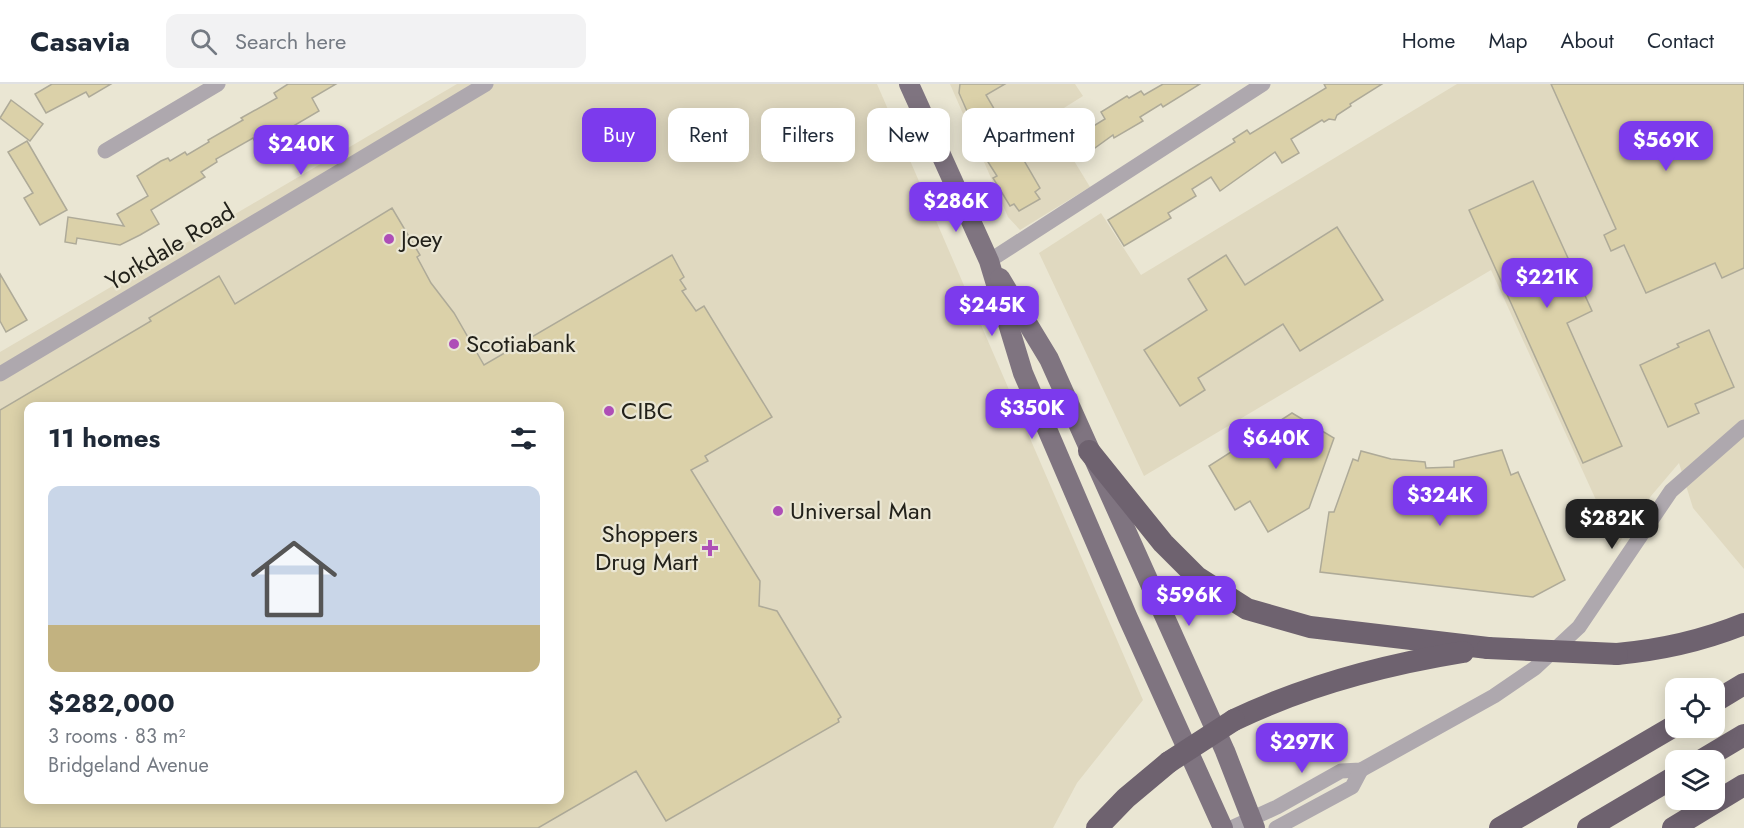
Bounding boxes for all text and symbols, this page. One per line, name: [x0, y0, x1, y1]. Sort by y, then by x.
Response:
search box: [166, 14, 586, 68]
text: Casavia: [30, 21, 130, 62]
icon: search: [187, 25, 220, 58]
text: Search here: [235, 25, 346, 57]
text: Home: [1402, 26, 1455, 56]
text: Map: [1488, 26, 1528, 56]
text: About: [1561, 26, 1614, 56]
text: Contact: [1647, 26, 1714, 56]
chip: Buy: [582, 108, 656, 162]
chip: Rent: [668, 108, 749, 162]
chip: Filters: [761, 108, 855, 162]
chip: New: [867, 108, 950, 162]
chip: Apartment: [962, 108, 1095, 162]
pin: $569K: [1624, 121, 1708, 172]
pin: $240K: [259, 125, 343, 176]
text: $569K: [1633, 126, 1699, 155]
text: $240K: [268, 130, 334, 159]
pin: $286K: [914, 182, 998, 233]
text: $286K: [923, 187, 989, 216]
street label: Yorkdale Road: [99, 194, 241, 299]
place label: Joey: [398, 221, 443, 256]
marker: Joey: [382, 232, 396, 246]
pin: $221K: [1505, 258, 1589, 309]
text: $221K: [1516, 263, 1578, 292]
pin: $245K: [950, 286, 1034, 337]
text: $245K: [959, 291, 1025, 320]
place label: Scotiabank: [466, 326, 576, 361]
marker: Scotiabank: [447, 337, 461, 351]
pin: $350K: [990, 389, 1074, 440]
place label: CIBC: [621, 393, 673, 428]
text: $350K: [1000, 394, 1064, 423]
marker: CIBC: [602, 404, 616, 418]
text: 11 homes: [48, 419, 160, 457]
pin: $640K: [1234, 419, 1318, 470]
icon: filters: [507, 422, 540, 455]
text: $640K: [1243, 424, 1310, 453]
pin: $324K: [1398, 476, 1482, 527]
text: $324K: [1407, 481, 1473, 510]
place label: Universal Man: [790, 493, 932, 528]
pin: $282K: [1570, 499, 1654, 550]
marker: Universal Man: [771, 504, 785, 518]
text: $282K: [1579, 504, 1645, 533]
place label: Shoppers Drug Mart: [595, 516, 698, 579]
icon: home: [240, 525, 348, 633]
marker: Shoppers Drug Mart: [703, 541, 717, 555]
pin: $596K: [1147, 576, 1231, 627]
text: $596K: [1156, 581, 1222, 610]
map controls: [1665, 678, 1725, 810]
button: locate: [1665, 678, 1725, 738]
text: $282,000: [48, 684, 175, 722]
text: 3 rooms · 83 m²: [48, 722, 185, 751]
pin: $297K: [1260, 723, 1344, 774]
text: $297K: [1270, 728, 1334, 757]
button: layers: [1665, 750, 1725, 810]
text: Bridgeland Avenue: [48, 751, 209, 780]

